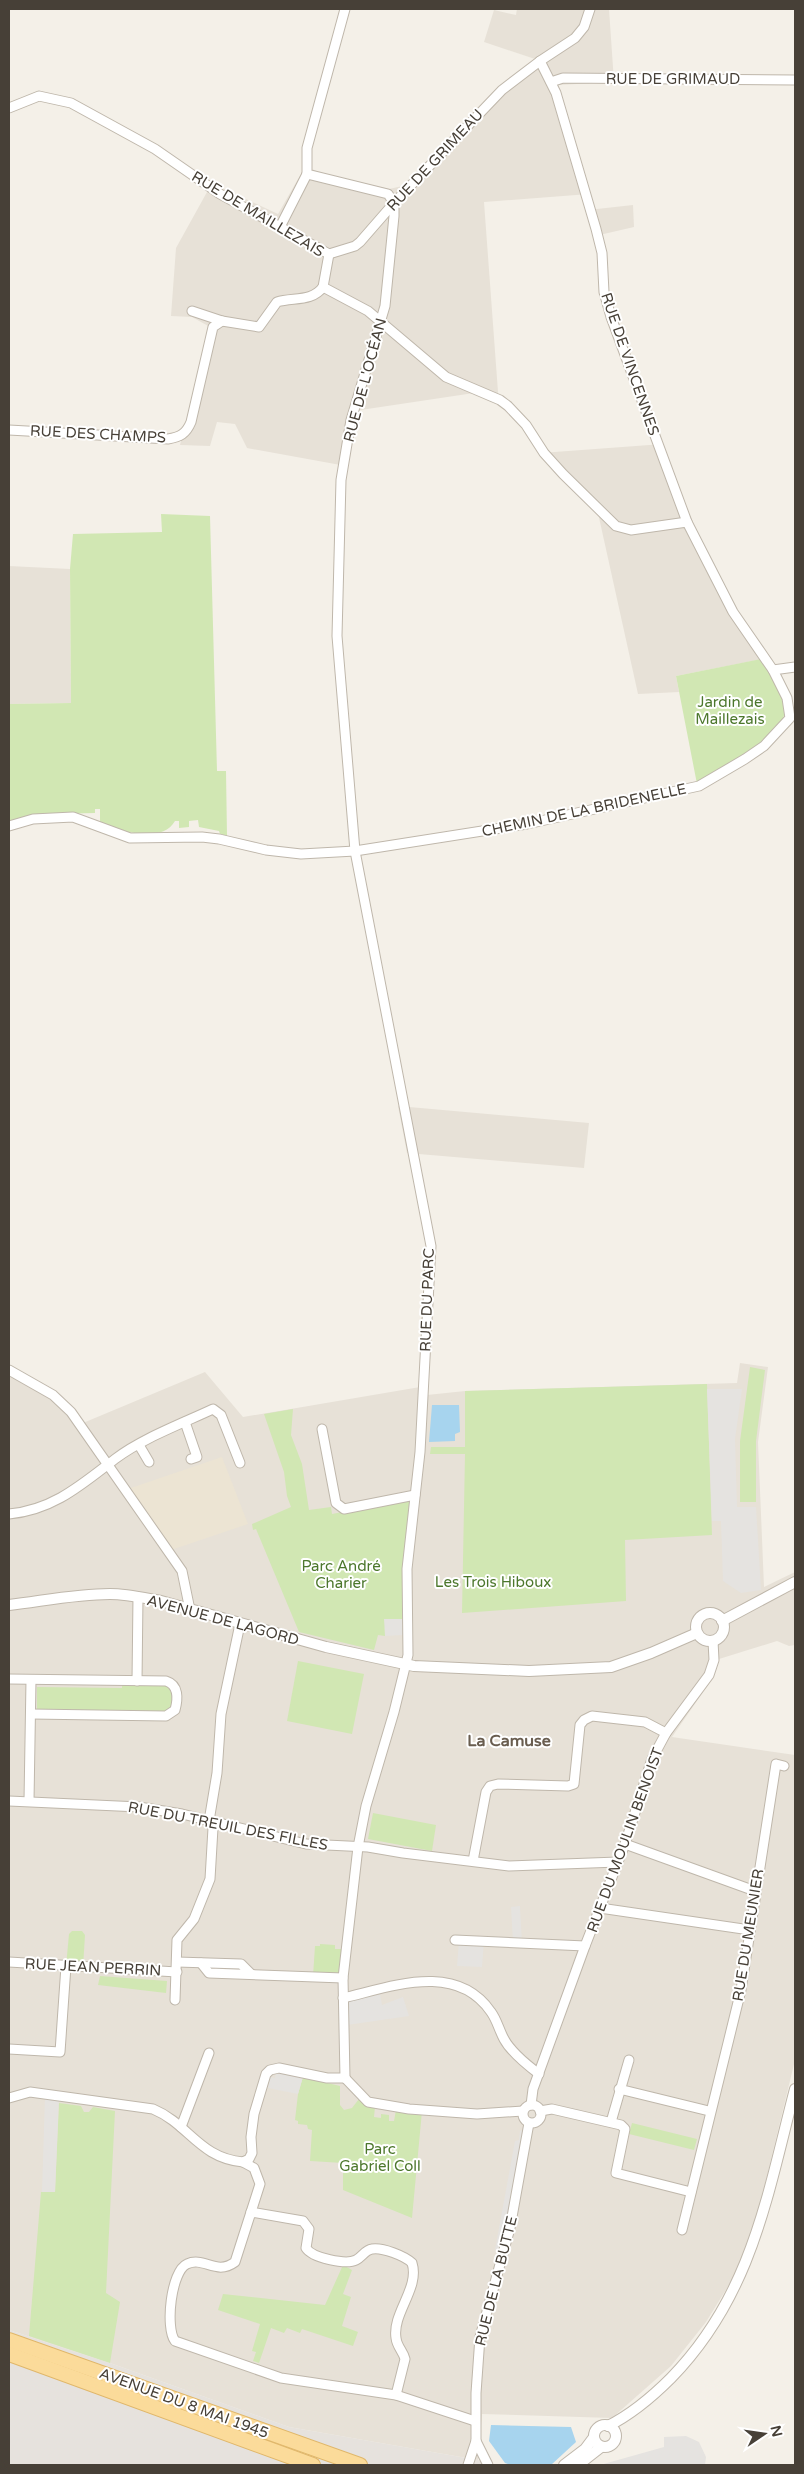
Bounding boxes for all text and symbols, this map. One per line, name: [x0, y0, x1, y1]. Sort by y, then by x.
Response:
street label: RUE DE GRIMAUD: [606, 70, 740, 88]
street label: RUE DE GRIMEAU: [383, 105, 487, 215]
street label: RUE DE MAILLEZAIS: [189, 167, 327, 261]
street label: RUE DE VINCENNES: [597, 290, 663, 438]
street label: RUE DE L'OCÉAN: [340, 316, 390, 444]
street label: RUE DES CHAMPS: [29, 421, 167, 447]
park label: Jardin de Maillezais: [695, 693, 765, 728]
street label: CHEMIN DE LA BRIDENELLE: [480, 779, 688, 841]
street label: RUE DU PARC: [416, 1248, 438, 1352]
park label: Parc André Charier: [301, 1557, 381, 1592]
park label: Les Trois Hiboux: [435, 1573, 551, 1591]
street label: AVENUE DE LAGORD: [145, 1591, 301, 1649]
district label: La Camuse: [467, 1731, 551, 1751]
street label: RUE DU MOULIN BENOIST: [583, 1745, 667, 1935]
street label: RUE DU TREUIL DES FILLES: [127, 1798, 329, 1854]
street label: RUE DU MEUNIER: [729, 1867, 767, 2003]
street label: RUE JEAN PERRIN: [24, 1954, 162, 1980]
park label: Parc Gabriel Coll: [339, 2140, 421, 2175]
street label: RUE DE LA BUTTE: [471, 2214, 521, 2348]
street label: AVENUE DU 8 MAI 1945: [97, 2364, 271, 2442]
north arrow: [739, 2409, 789, 2459]
text: N: [767, 2424, 786, 2439]

